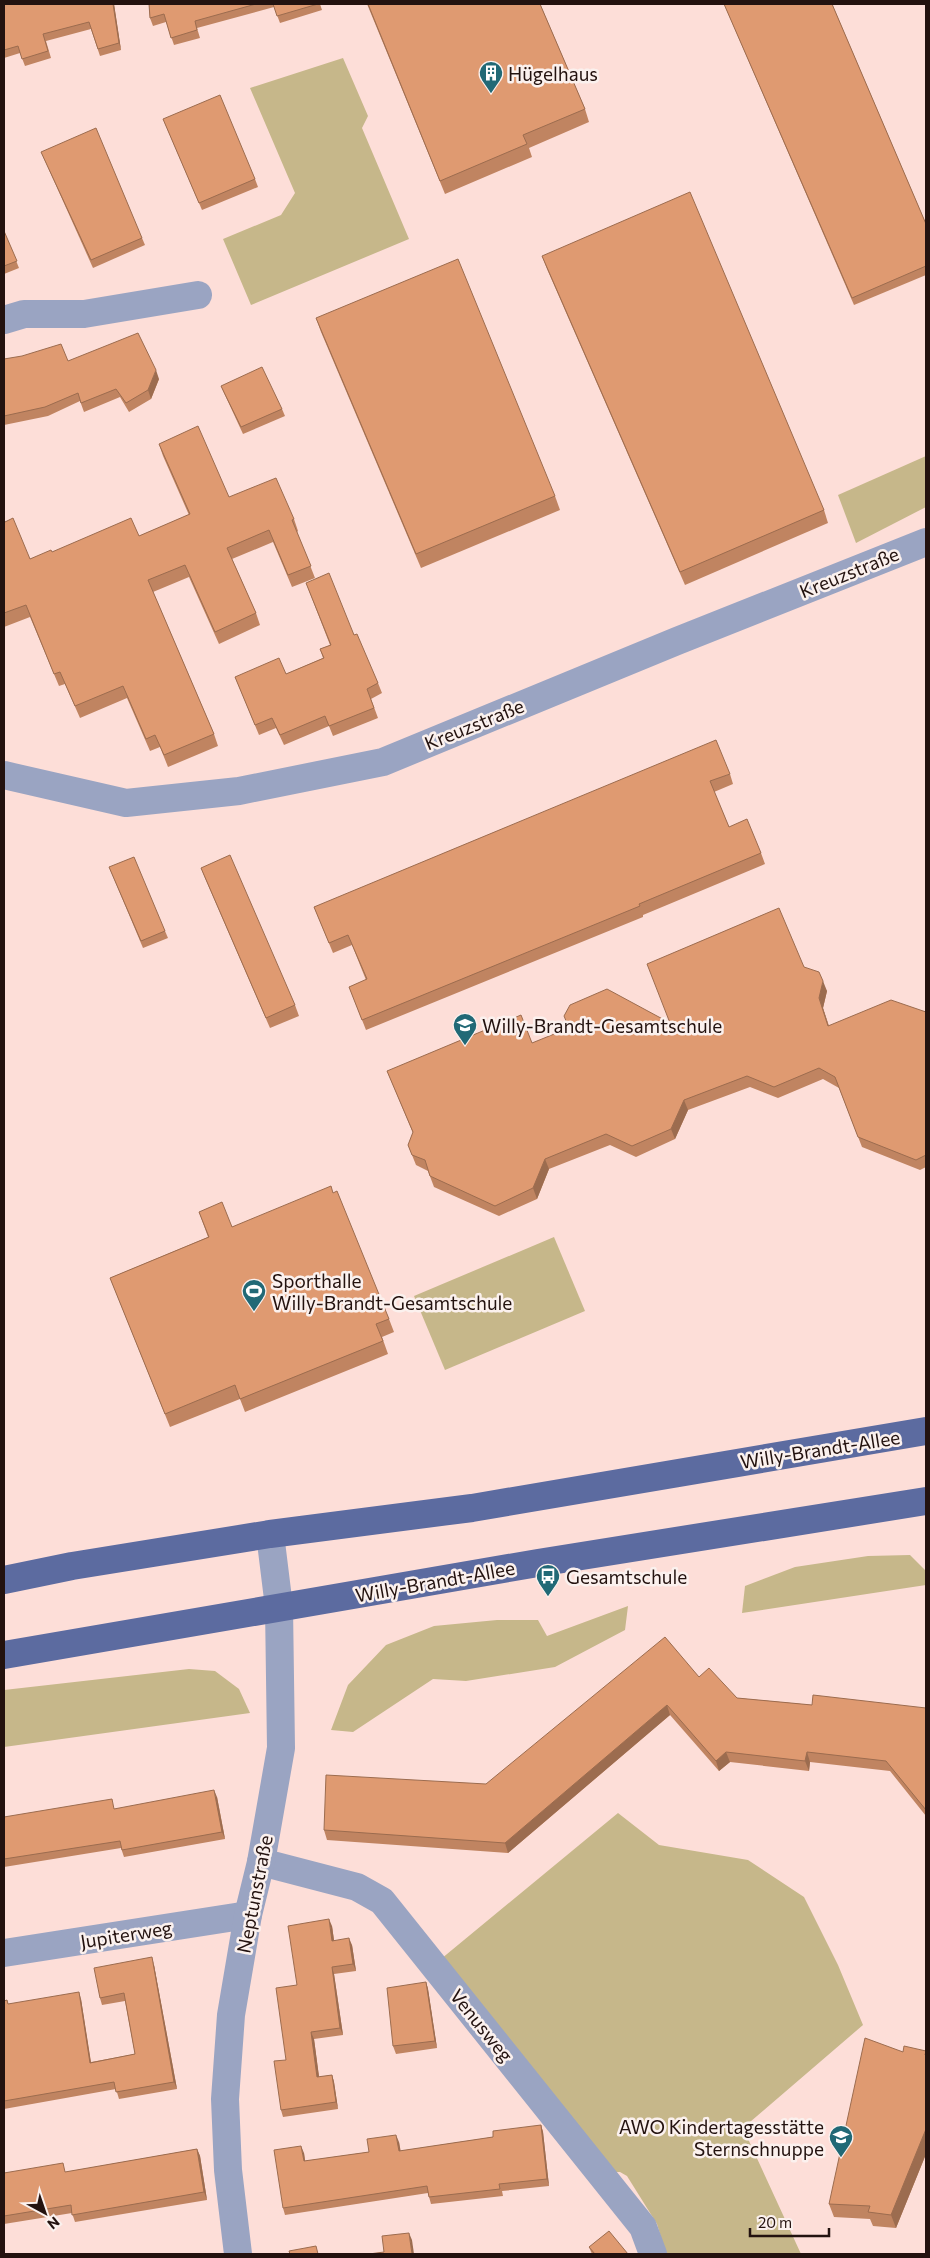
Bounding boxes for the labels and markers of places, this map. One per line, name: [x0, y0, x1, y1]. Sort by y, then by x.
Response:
building icon: Hügelhaus: [478, 60, 504, 94]
place label: Hügelhaus: [508, 62, 598, 85]
school or university icon: Willy-Brandt-Gesamtschule: [452, 1012, 478, 1046]
place label: Willy-Brandt-Gesamtschule: [482, 1014, 722, 1037]
place label: Sporthalle Willy-Brandt-Gesamtschule: [272, 1269, 512, 1314]
sports icon: Sporthalle Willy-Brandt-Gesamtschule: [241, 1278, 267, 1312]
bus stop icon: Gesamtschule: [535, 1563, 561, 1597]
place label: Gesamtschule: [566, 1565, 687, 1588]
place label: AWO Kindertagesstätte Sternschnuppe: [619, 2115, 824, 2160]
school or university icon: AWO Kindertagesstätte Sternschnuppe: [828, 2124, 854, 2158]

